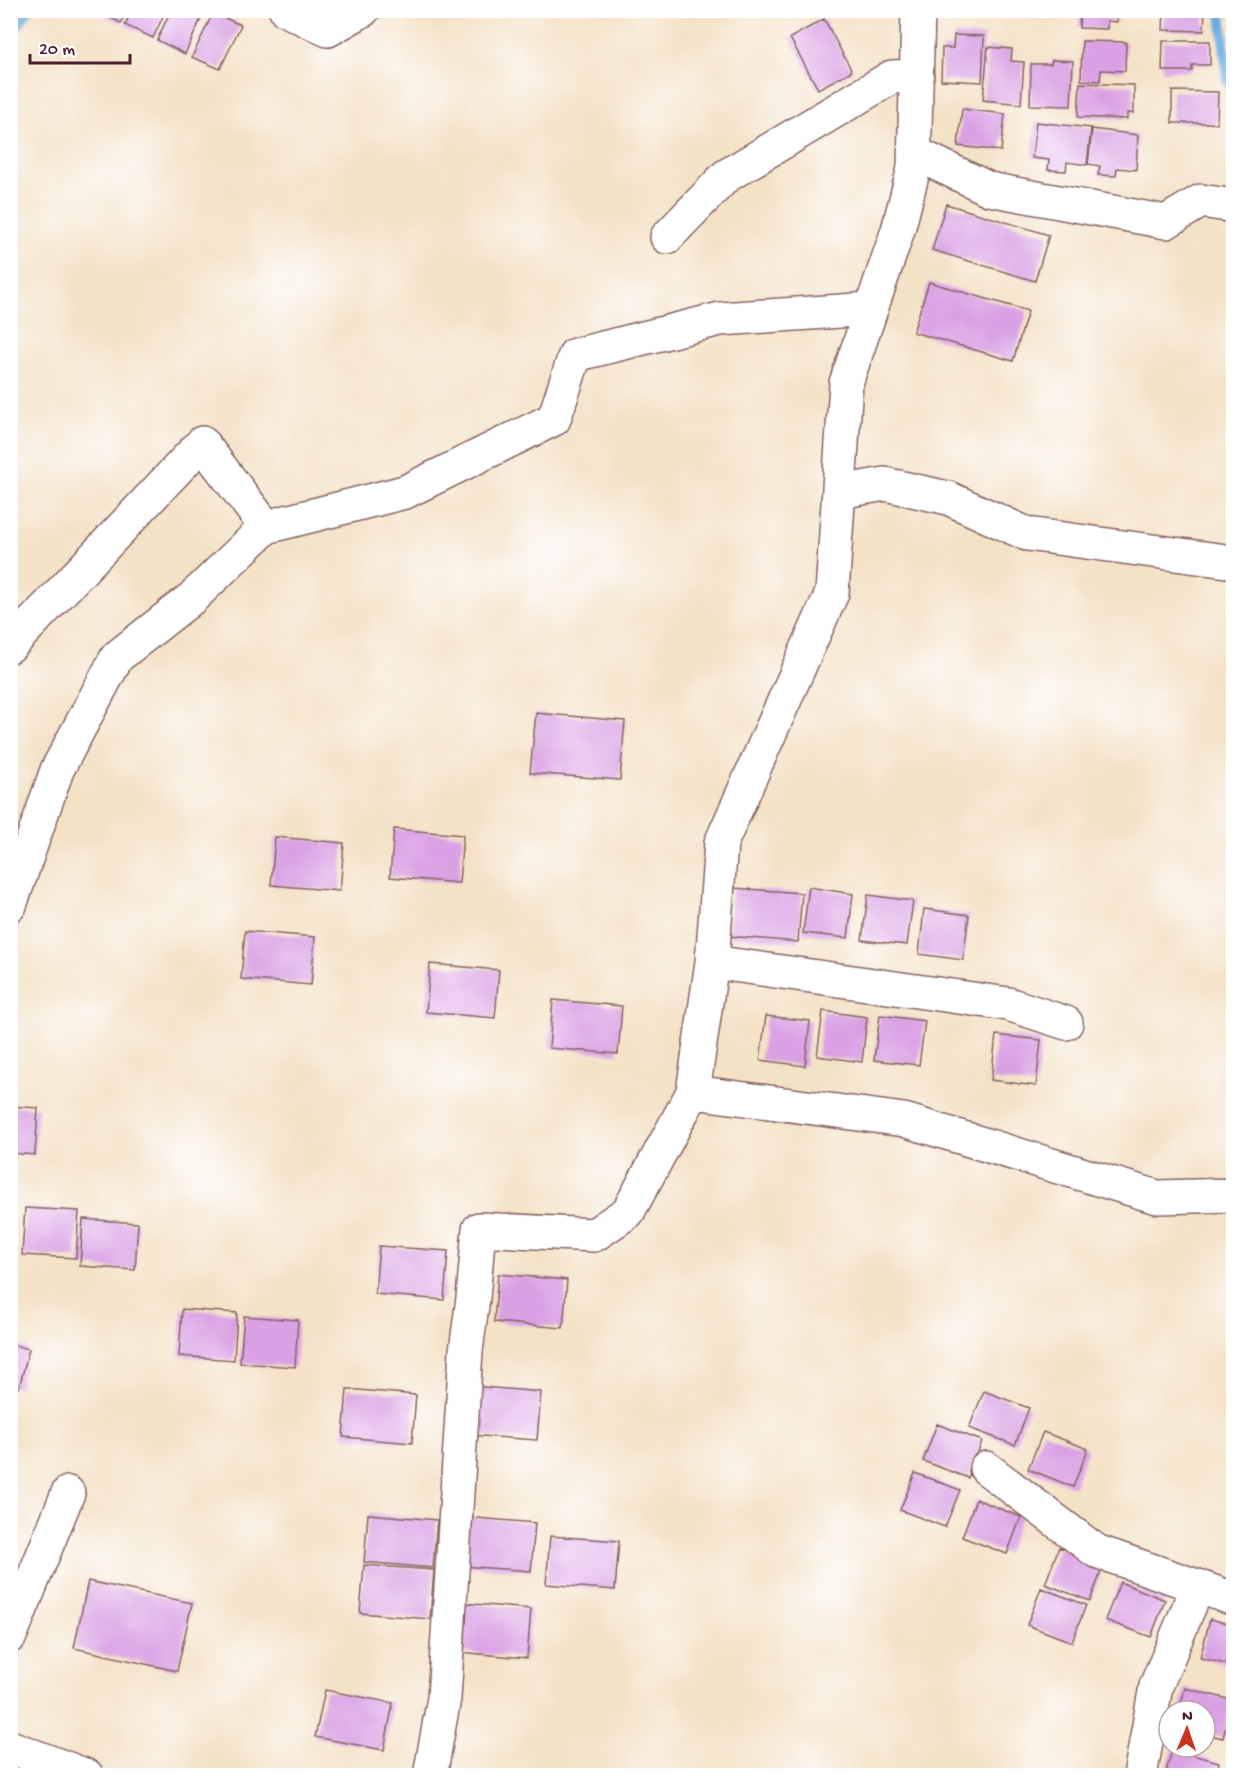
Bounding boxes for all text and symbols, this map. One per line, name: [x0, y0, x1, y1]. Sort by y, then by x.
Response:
scale bar: [30, 27, 130, 65]
text: 20 m: [39, 40, 75, 61]
north arrow: [1157, 1699, 1217, 1759]
text: N: [1182, 1708, 1194, 1727]

